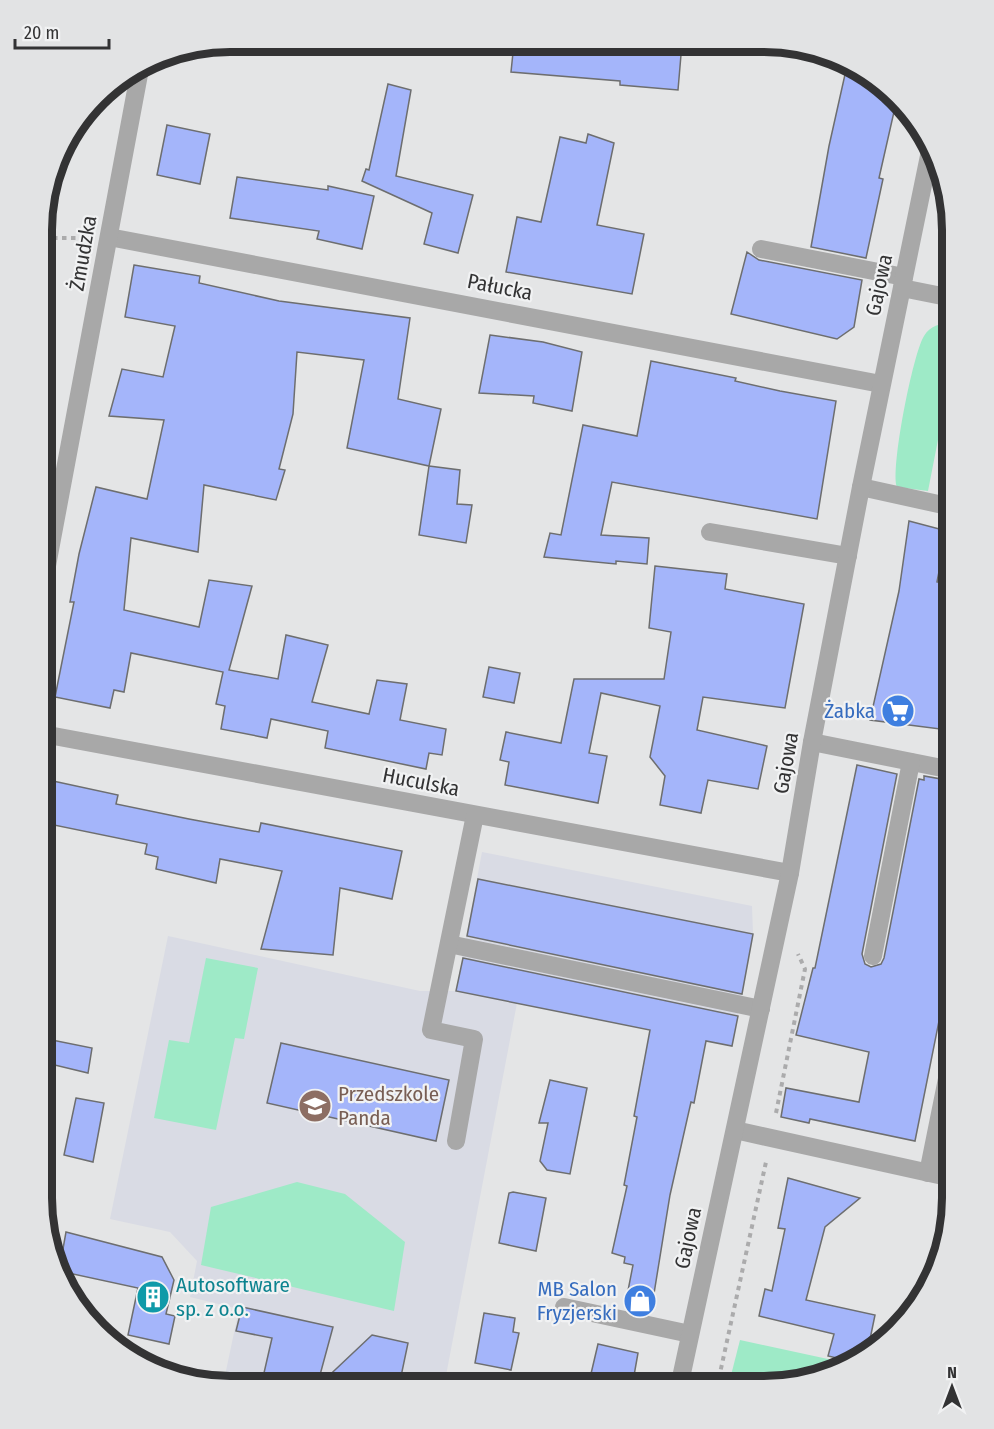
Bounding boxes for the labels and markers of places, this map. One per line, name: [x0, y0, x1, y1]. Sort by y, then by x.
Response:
supermarket icon: Żabka: [880, 693, 916, 729]
place label: Żabka: [824, 698, 875, 724]
place label: Przedszkole Panda: [338, 1081, 439, 1131]
school or university icon: Przedszkole Panda: [297, 1088, 333, 1124]
place label: Autosoftware sp. z o.o.: [176, 1272, 290, 1322]
place label: MB Salon Fryzjerski: [537, 1276, 617, 1326]
building icon: Autosoftware sp. z o.o.: [135, 1279, 171, 1315]
shop icon: MB Salon Fryzjerski: [622, 1283, 658, 1319]

